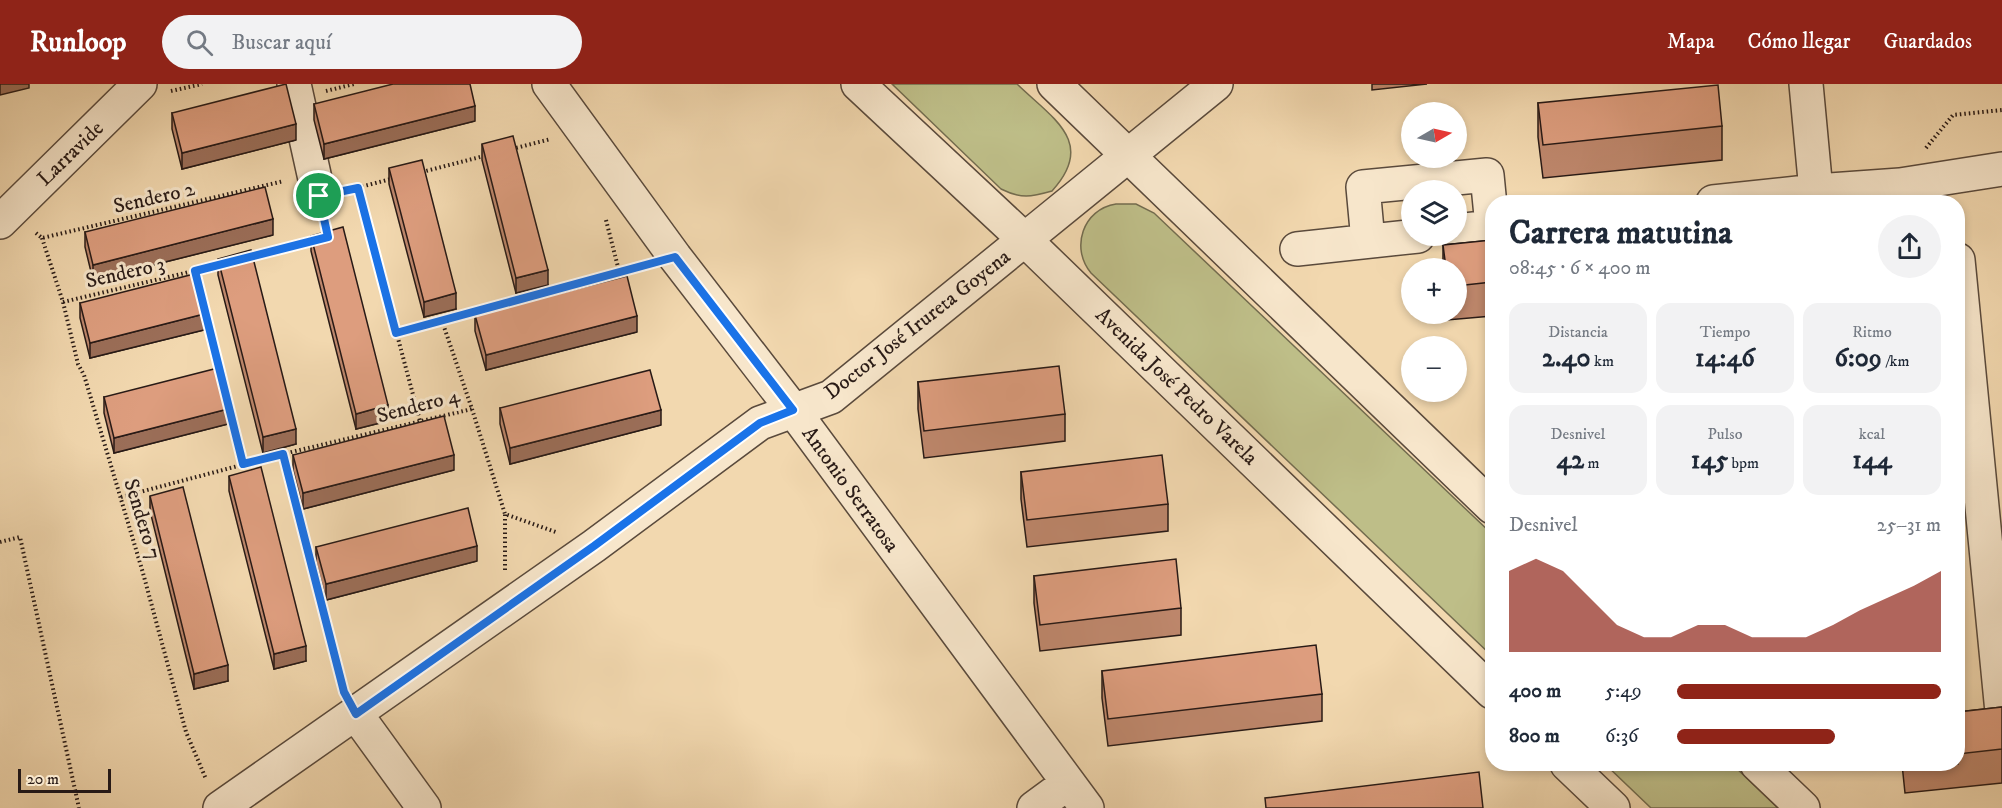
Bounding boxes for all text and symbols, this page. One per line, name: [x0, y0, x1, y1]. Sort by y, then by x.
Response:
search box: [162, 15, 582, 69]
text: Runloop: [30, 25, 126, 60]
icon: search: [183, 26, 216, 59]
text: Buscar aquí: [231, 29, 332, 56]
text: Mapa: [1667, 29, 1715, 55]
text: Cómo llegar: [1748, 29, 1850, 55]
text: Guardados: [1883, 29, 1972, 55]
north arrow: [1401, 102, 1467, 168]
map controls: [1401, 102, 1467, 402]
street label: Larravide: [32, 116, 110, 192]
pin: [293, 170, 344, 221]
street label: Sendero 2: [111, 176, 198, 220]
icon: arrive: [302, 179, 335, 212]
button: layers: [1401, 180, 1467, 246]
text: Carrera matutina: [1509, 213, 1732, 254]
button: share: [1878, 215, 1941, 278]
street label: Doctor José Irureta Goyena: [819, 244, 1016, 406]
street label: Sendero 3: [83, 251, 167, 295]
text: 08:45 · 6 × 400 m: [1509, 256, 1651, 281]
button: +: [1401, 258, 1467, 324]
street label: Avenida José Pedro Varela: [1090, 302, 1263, 471]
text: Distancia: [1548, 322, 1608, 342]
text: Tiempo: [1700, 322, 1750, 342]
text: Ritmo: [1852, 322, 1892, 342]
button: −: [1401, 336, 1467, 402]
text: 2.40: [1542, 342, 1591, 375]
text: 14:46: [1695, 342, 1755, 375]
text: 6:09: [1834, 342, 1882, 375]
text: km: [1591, 351, 1614, 371]
text: /km: [1882, 351, 1910, 371]
street label: Sendero 4: [374, 382, 463, 429]
street label: Antonio Serratosa: [796, 422, 905, 558]
text: Desnivel: [1551, 424, 1605, 444]
text: Pulso: [1708, 424, 1742, 444]
text: kcal: [1859, 424, 1885, 444]
text: 42: [1556, 444, 1584, 477]
text: 145: [1691, 444, 1728, 477]
text: 144: [1852, 444, 1892, 477]
text: m: [1584, 453, 1600, 473]
text: bpm: [1728, 453, 1759, 473]
street label: Sendero 7: [117, 476, 167, 563]
text: Desnivel: [1509, 513, 1578, 538]
text: 25–31 m: [1877, 513, 1941, 538]
text: 400 m: [1509, 679, 1561, 704]
text: 5:49: [1605, 679, 1642, 704]
text: 800 m: [1509, 724, 1560, 749]
text: 6:36: [1605, 724, 1639, 749]
scale bar: [18, 766, 111, 794]
text: 20 m: [27, 769, 59, 789]

